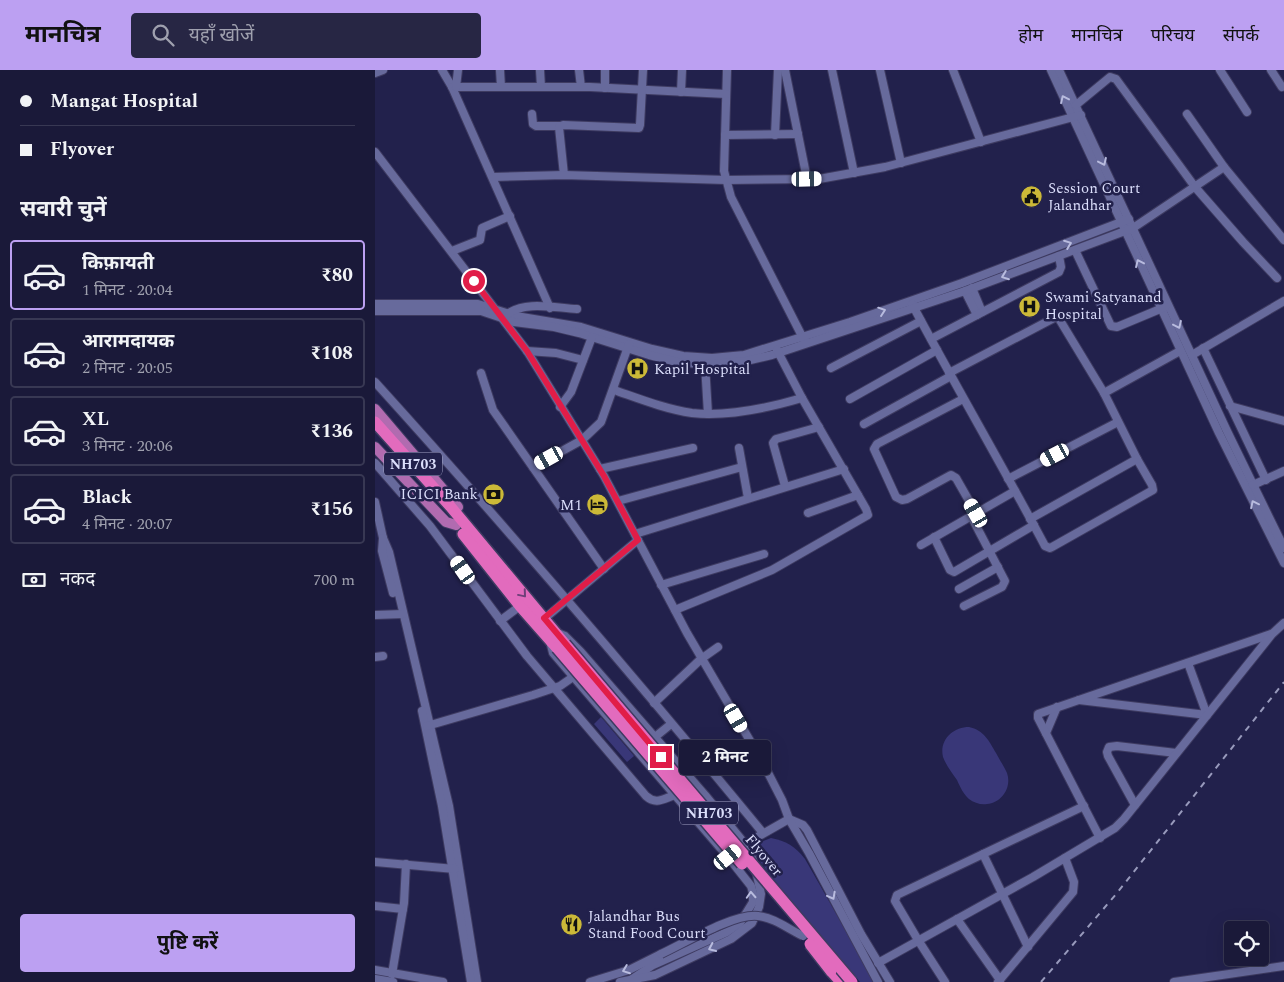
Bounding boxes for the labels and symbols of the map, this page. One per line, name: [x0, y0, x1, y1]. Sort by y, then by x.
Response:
one-way arrow: [1060, 95, 1070, 104]
one-way arrow: [1096, 157, 1107, 166]
car: [791, 171, 822, 187]
place label: Session Court Jalandhar: [1048, 177, 1140, 217]
public building icon: Session Court Jalandhar: [1020, 185, 1044, 209]
one-way arrow: [1063, 239, 1072, 250]
one-way arrow: [1135, 259, 1146, 268]
route start: [463, 270, 485, 292]
one-way arrow: [1001, 270, 1010, 280]
place label: Swami Satyanand Hospital: [1045, 286, 1162, 326]
hospital icon: Swami Satyanand Hospital: [1017, 294, 1041, 318]
one-way arrow: [878, 306, 886, 316]
one-way arrow: [1172, 320, 1182, 329]
hospital icon: Kapil Hospital: [626, 357, 650, 381]
place label: Kapil Hospital: [654, 358, 750, 381]
car: [1038, 441, 1071, 469]
car: [532, 444, 565, 472]
road number: NH703: [384, 452, 442, 476]
bank icon: ICICI Bank: [482, 482, 506, 506]
place label: ICICI Bank: [401, 483, 478, 506]
hotel icon: M1: [586, 493, 610, 517]
place label: M1: [560, 494, 582, 517]
car: [962, 496, 989, 530]
one-way arrow: [1250, 501, 1260, 510]
car: [448, 553, 477, 587]
one-way arrow: [518, 588, 526, 597]
car: [722, 701, 749, 735]
callout: 2 मिनट: [679, 740, 771, 774]
route end: [650, 746, 672, 768]
road number: NH703: [680, 801, 738, 824]
street label: Flyover: [739, 829, 788, 882]
car: [711, 842, 744, 872]
one-way arrow: [746, 890, 757, 898]
one-way arrow: [826, 891, 836, 900]
place label: Jalandhar Bus Stand Food Court: [588, 905, 706, 945]
restaurant icon: Jalandhar Bus Stand Food Court: [560, 913, 584, 937]
one-way arrow: [708, 942, 717, 952]
one-way arrow: [622, 964, 631, 974]

